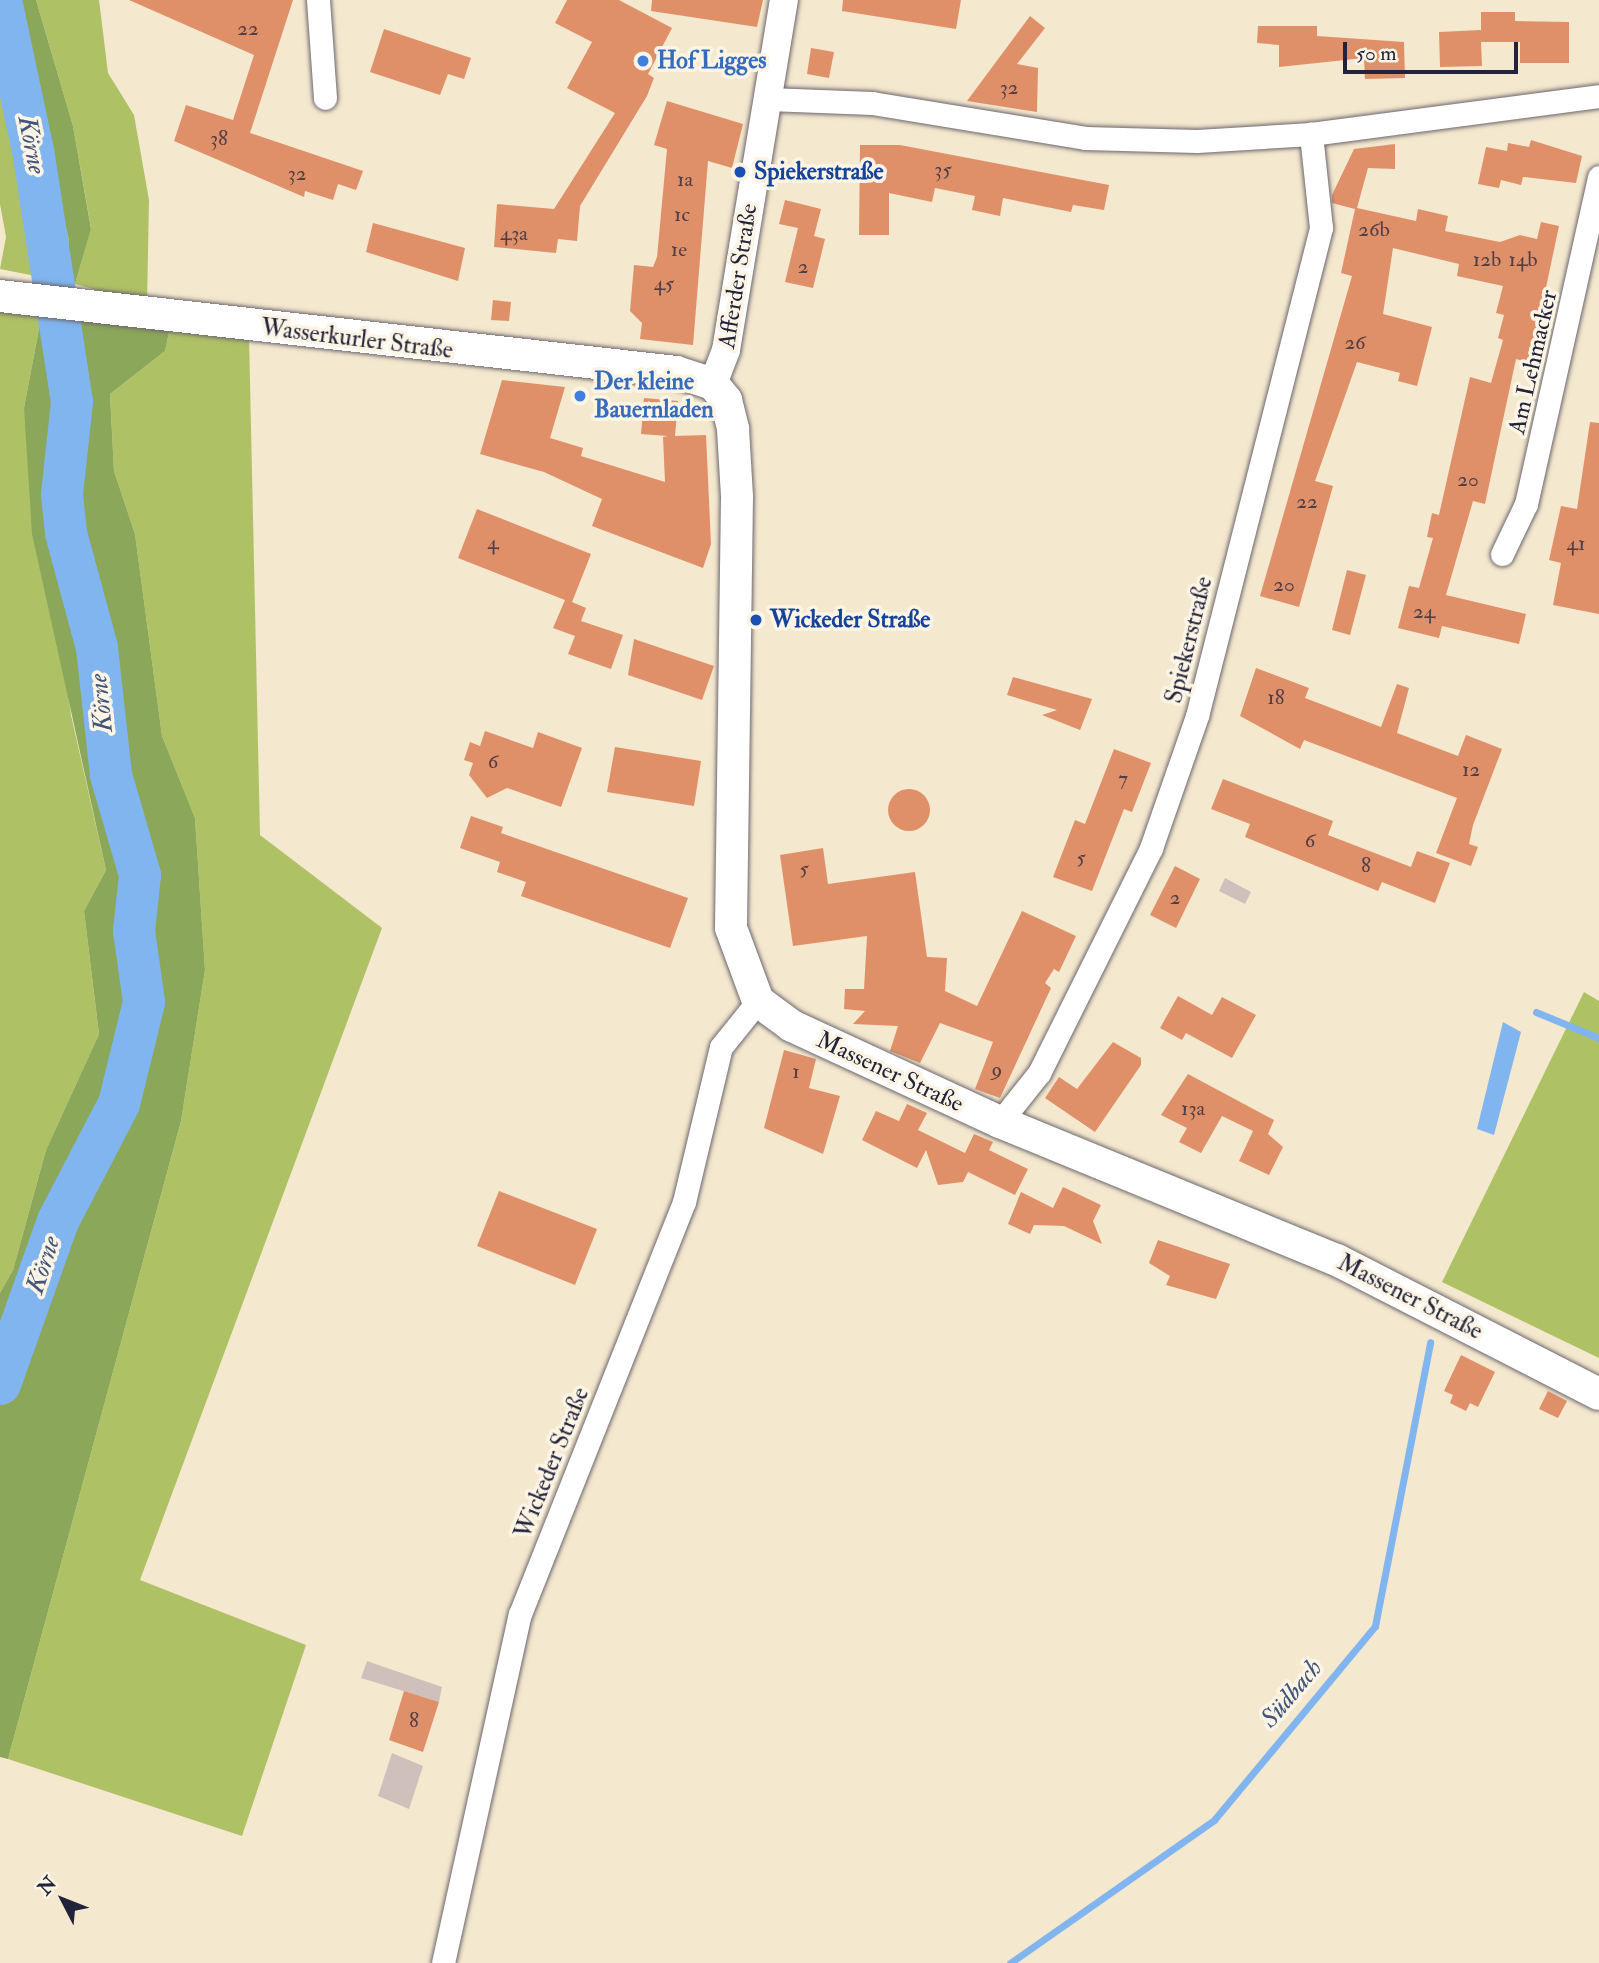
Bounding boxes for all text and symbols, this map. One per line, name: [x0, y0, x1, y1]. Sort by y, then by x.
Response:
house number: 22: [237, 16, 259, 42]
scale bar: [1347, 28, 1522, 72]
text: 50 m: [1356, 40, 1397, 67]
place label: Hof Ligges: [657, 47, 766, 75]
marker: Hof Ligges: [635, 53, 651, 69]
house number: 32: [1000, 75, 1018, 101]
water label: Körne: [10, 113, 52, 177]
house number: 38: [210, 126, 228, 152]
house number: 35: [934, 157, 952, 183]
place label: Spiekerstraße: [754, 158, 884, 186]
house number: 32: [288, 161, 306, 187]
marker: Spiekerstraße: [732, 164, 748, 180]
house number: 1a: [677, 167, 693, 193]
street label: Afferder Straße: [712, 201, 764, 351]
house number: 1c: [674, 202, 690, 228]
house number: 26b: [1358, 217, 1390, 243]
house number: 43a: [500, 221, 528, 247]
house number: 1e: [671, 237, 687, 263]
house number: 12b: [1473, 247, 1501, 273]
house number: 14b: [1508, 247, 1538, 273]
house number: 2: [798, 254, 808, 280]
house number: 45: [654, 271, 674, 297]
street label: Am Lehmacker: [1502, 287, 1564, 437]
street label: Wasserkurler Straße: [259, 313, 455, 365]
house number: 26: [1344, 330, 1366, 356]
place label: Der kleine Bauernladen: [594, 368, 714, 424]
marker: Der kleine Bauernladen: [572, 388, 588, 404]
house number: 20: [1457, 467, 1479, 493]
house number: 22: [1296, 489, 1318, 515]
house number: 4: [487, 530, 499, 556]
house number: 41: [1567, 531, 1585, 557]
house number: 20: [1273, 572, 1295, 598]
street label: Spiekerstraße: [1159, 574, 1219, 706]
house number: 24: [1413, 599, 1435, 625]
place label: Wickeder Straße: [770, 606, 930, 634]
marker: Wickeder Straße: [748, 612, 764, 628]
water label: Körne: [83, 672, 121, 734]
house number: 18: [1267, 685, 1285, 711]
house number: 6: [488, 749, 498, 775]
house number: 12: [1462, 757, 1480, 783]
house number: 7: [1118, 766, 1128, 792]
house number: 6: [1305, 828, 1315, 854]
house number: 5: [1076, 845, 1086, 871]
house number: 8: [1361, 853, 1371, 879]
house number: 5: [799, 856, 809, 882]
house number: 2: [1170, 885, 1180, 911]
street label: Massener Straße: [812, 1025, 968, 1119]
house number: 9: [992, 1057, 1002, 1083]
house number: 1: [792, 1059, 800, 1085]
house number: 13a: [1181, 1096, 1205, 1122]
water label: Körne: [20, 1232, 68, 1298]
street label: Massener Straße: [1333, 1248, 1487, 1346]
street label: Wickeder Straße: [509, 1383, 595, 1543]
water label: Südbach: [1255, 1654, 1329, 1734]
house number: 8: [409, 1708, 419, 1734]
north arrow: [28, 1865, 98, 1935]
text: N: [33, 1872, 62, 1900]

